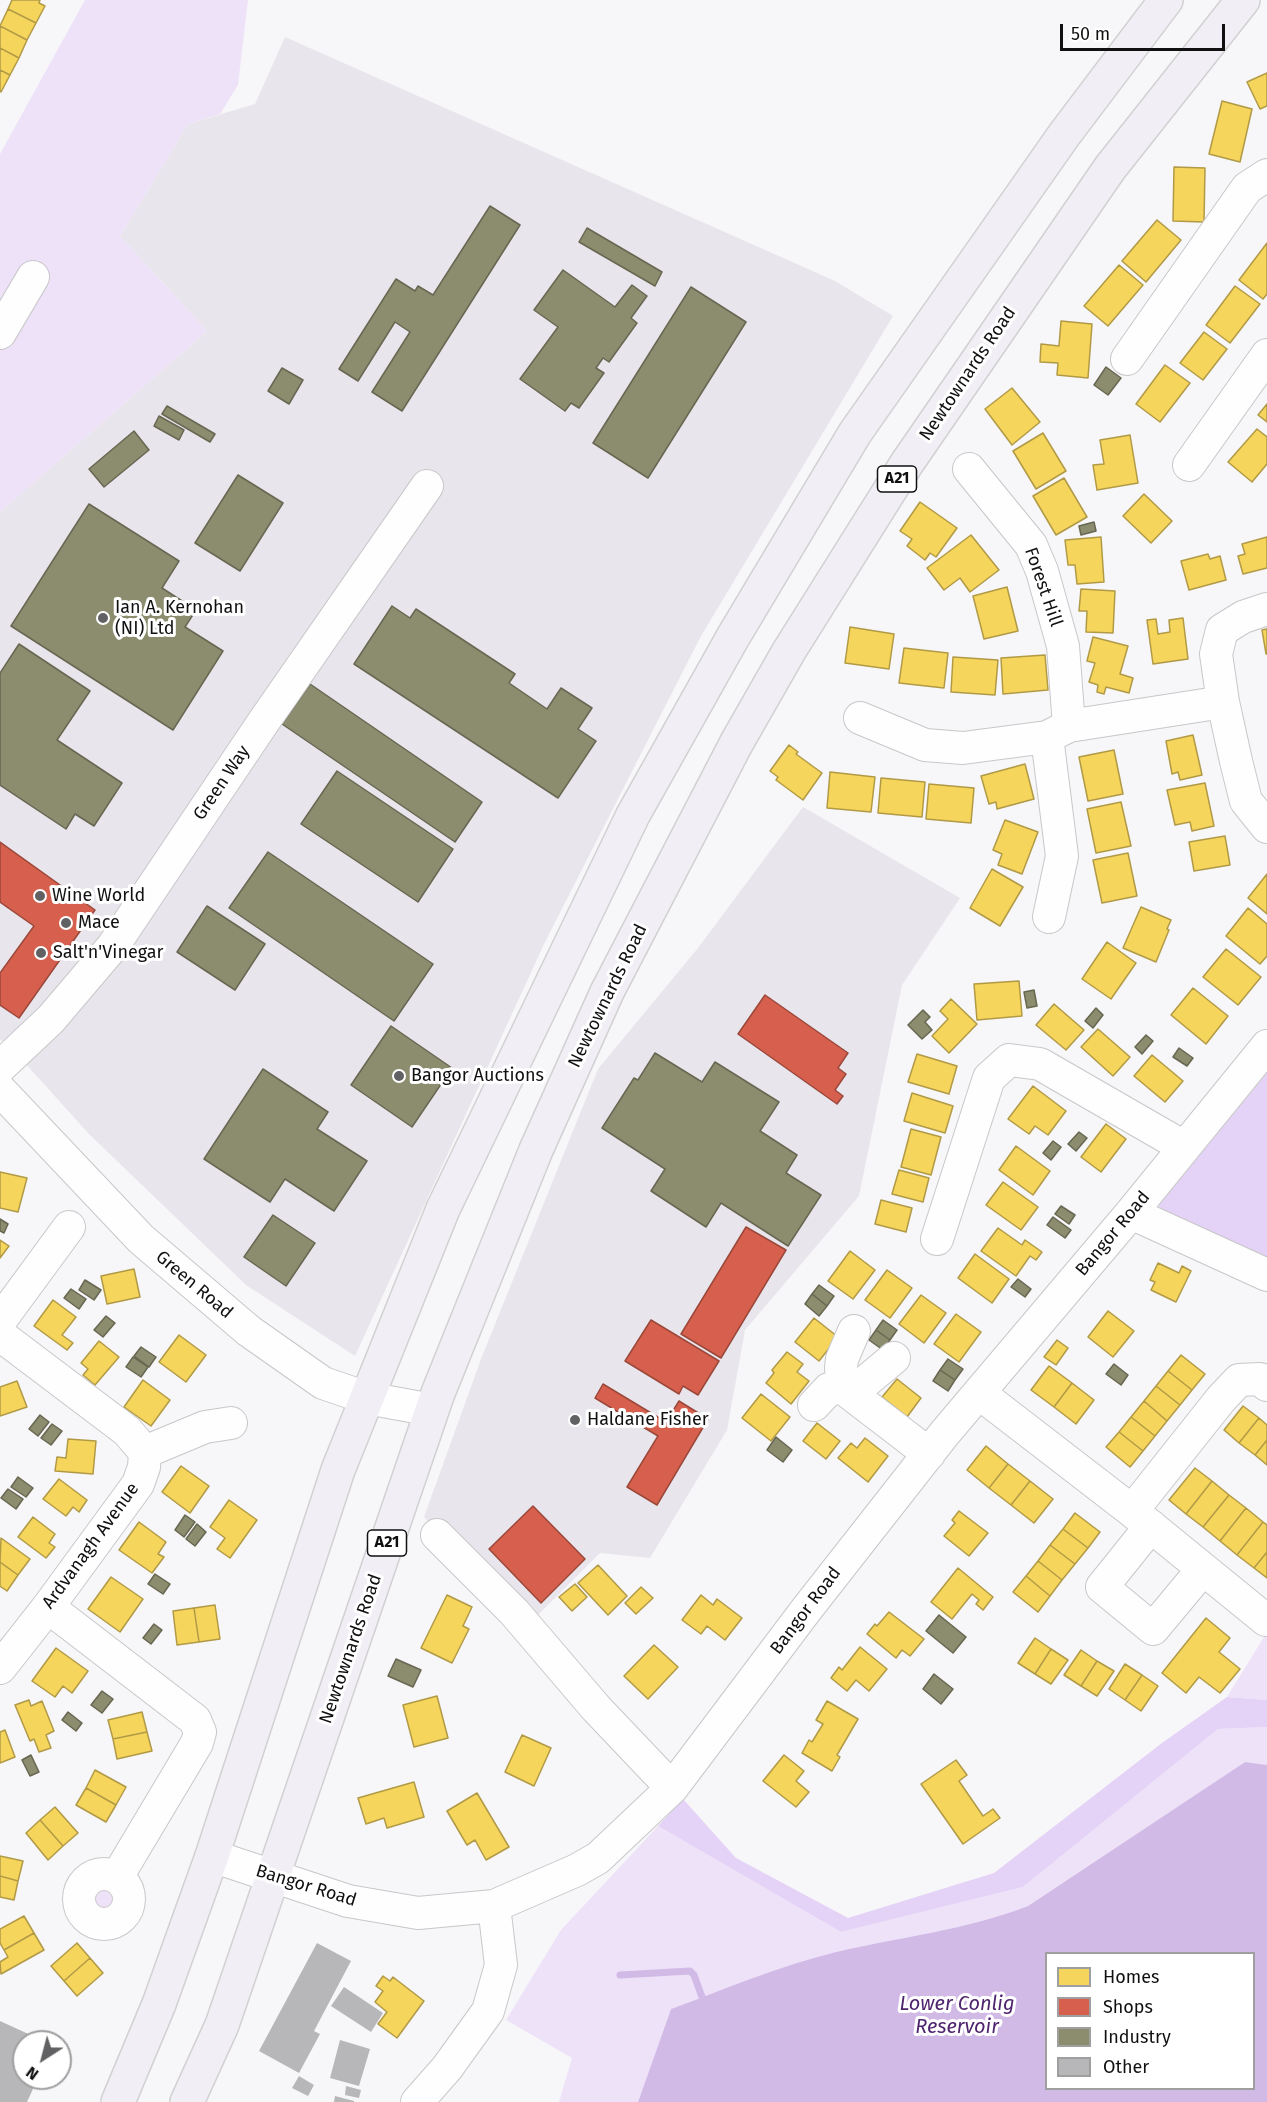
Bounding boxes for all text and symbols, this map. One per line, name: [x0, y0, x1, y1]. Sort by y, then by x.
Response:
scale bar: [1063, 12, 1228, 50]
text: 50 m: [1071, 23, 1110, 45]
street label: Newtownards Road: [915, 303, 1021, 445]
road number: A21: [878, 466, 916, 492]
street label: Forest Hill: [1019, 544, 1067, 630]
place label: Ian A. Kernohan (NI) Ltd: [115, 597, 244, 640]
marker: Ian A. Kernohan (NI) Ltd: [96, 611, 110, 625]
street label: Green Way: [189, 742, 255, 824]
place label: Wine World: [52, 885, 145, 907]
marker: Wine World: [33, 889, 47, 903]
place label: Mace: [78, 912, 120, 934]
marker: Mace: [59, 916, 73, 930]
street label: Newtownards Road: [564, 921, 652, 1071]
place label: Salt'n'Vinegar: [53, 942, 164, 964]
marker: Salt'n'Vinegar: [34, 946, 48, 960]
place label: Bangor Auctions: [411, 1065, 544, 1087]
marker: Bangor Auctions: [392, 1069, 406, 1083]
street label: Bangor Road: [1071, 1187, 1155, 1281]
street label: Green Road: [151, 1246, 237, 1324]
place label: Haldane Fisher: [587, 1409, 709, 1431]
marker: Haldane Fisher: [568, 1413, 582, 1427]
street label: Ardvanagh Avenue: [38, 1479, 144, 1613]
road number: A21: [368, 1530, 406, 1556]
street label: Bangor Road: [766, 1563, 846, 1659]
street label: Newtownards Road: [315, 1571, 387, 1727]
street label: Bangor Road: [253, 1860, 359, 1912]
legend: [1045, 1952, 1255, 2090]
text: Homes: [1103, 1966, 1159, 1988]
water label: Lower Conlig Reservoir: [899, 1992, 1015, 2039]
text: Shops: [1103, 1996, 1153, 2018]
text: Industry: [1103, 2026, 1171, 2048]
north arrow: [12, 2030, 72, 2090]
text: Other: [1103, 2056, 1149, 2078]
text: N: [22, 2063, 42, 2084]

